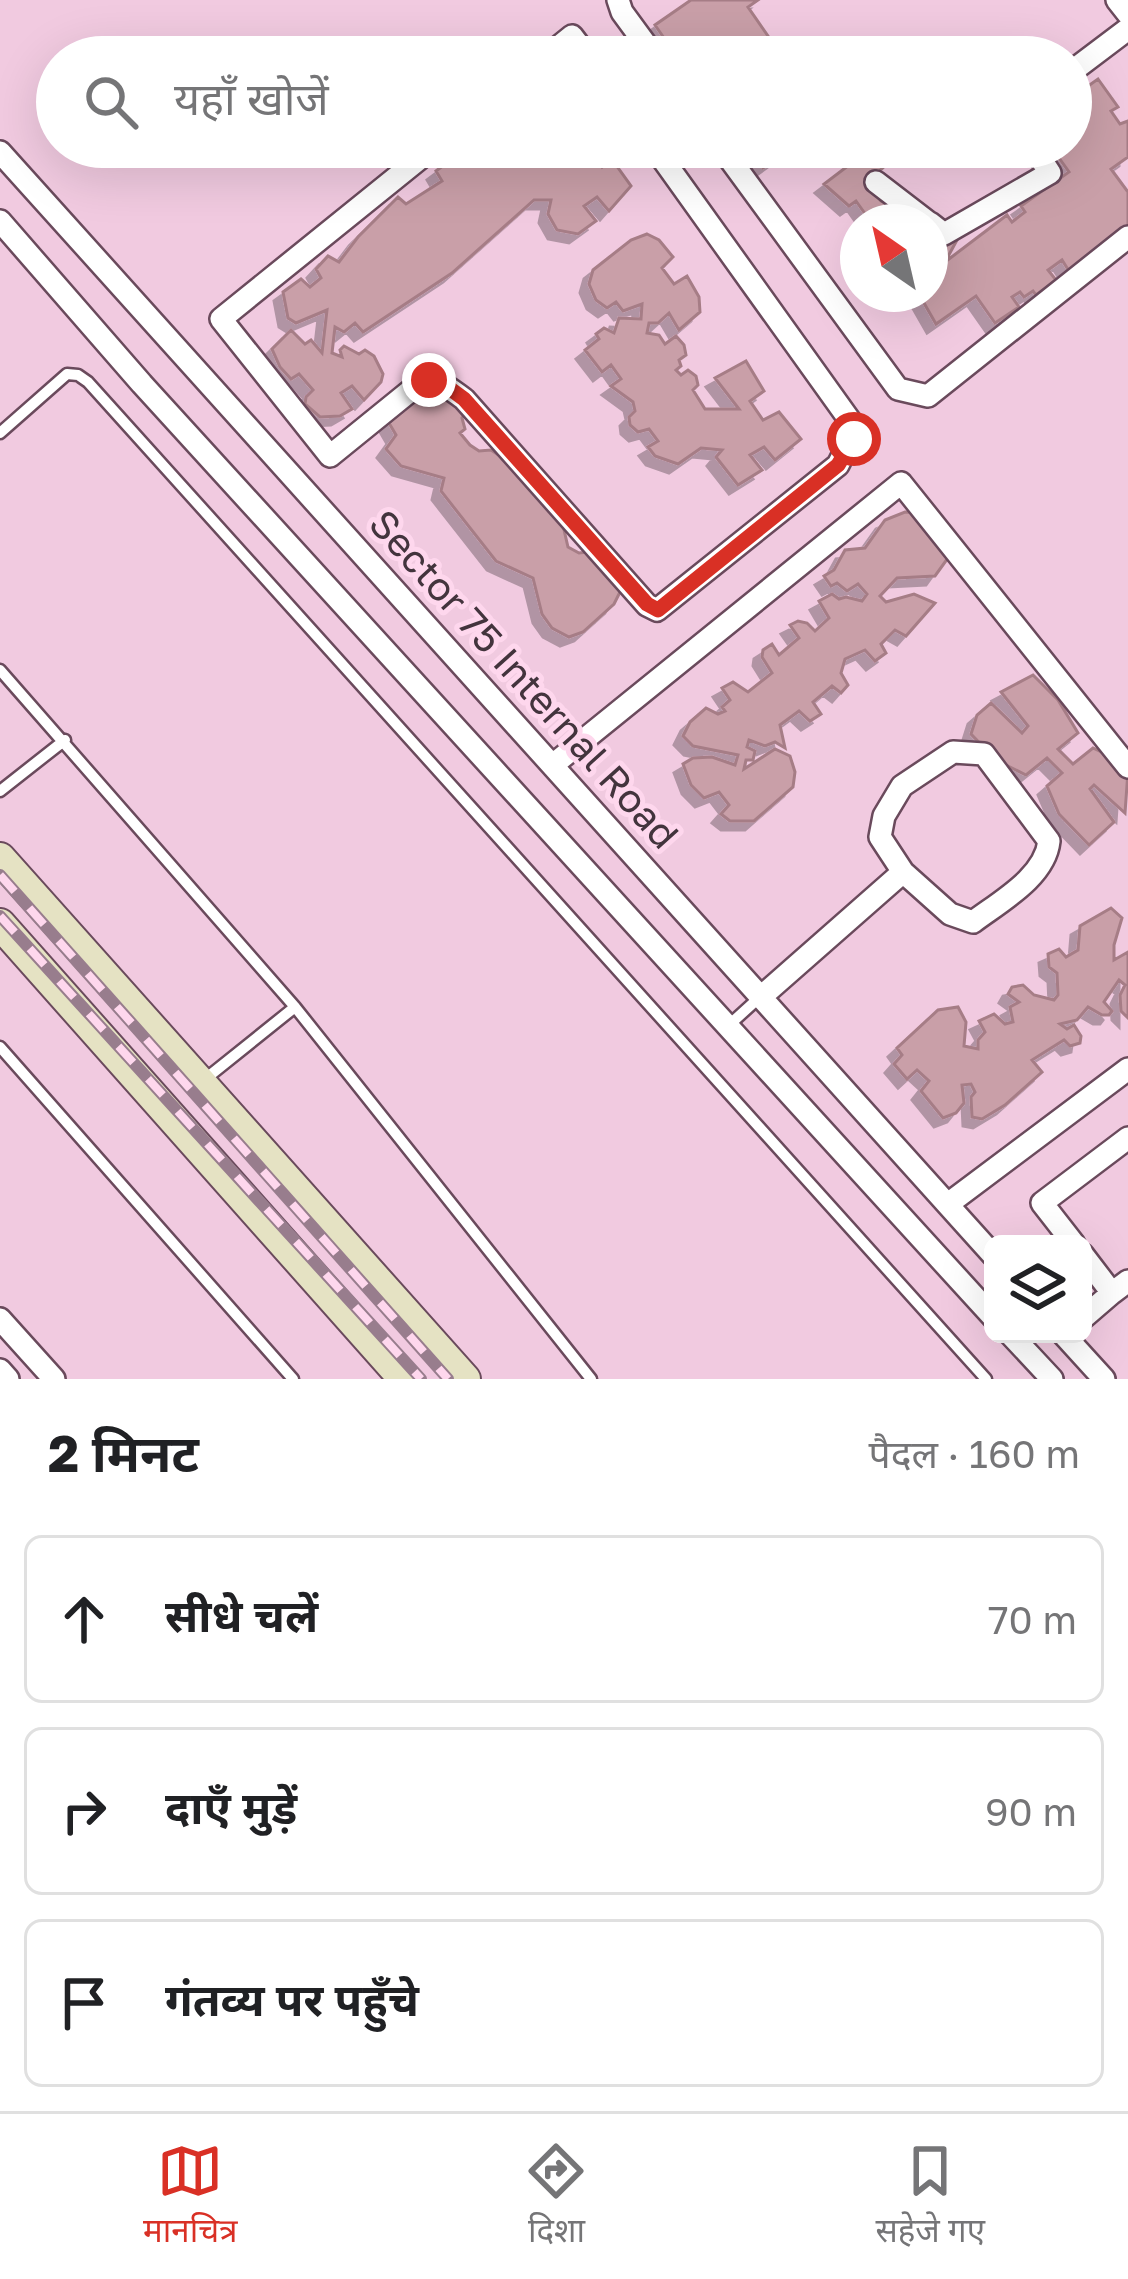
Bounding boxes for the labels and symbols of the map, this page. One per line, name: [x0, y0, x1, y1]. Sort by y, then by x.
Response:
north arrow: [840, 204, 948, 312]
route end: [402, 353, 456, 407]
route start: [827, 412, 881, 466]
street label: Sector 75 Internal Road: [360, 500, 689, 857]

